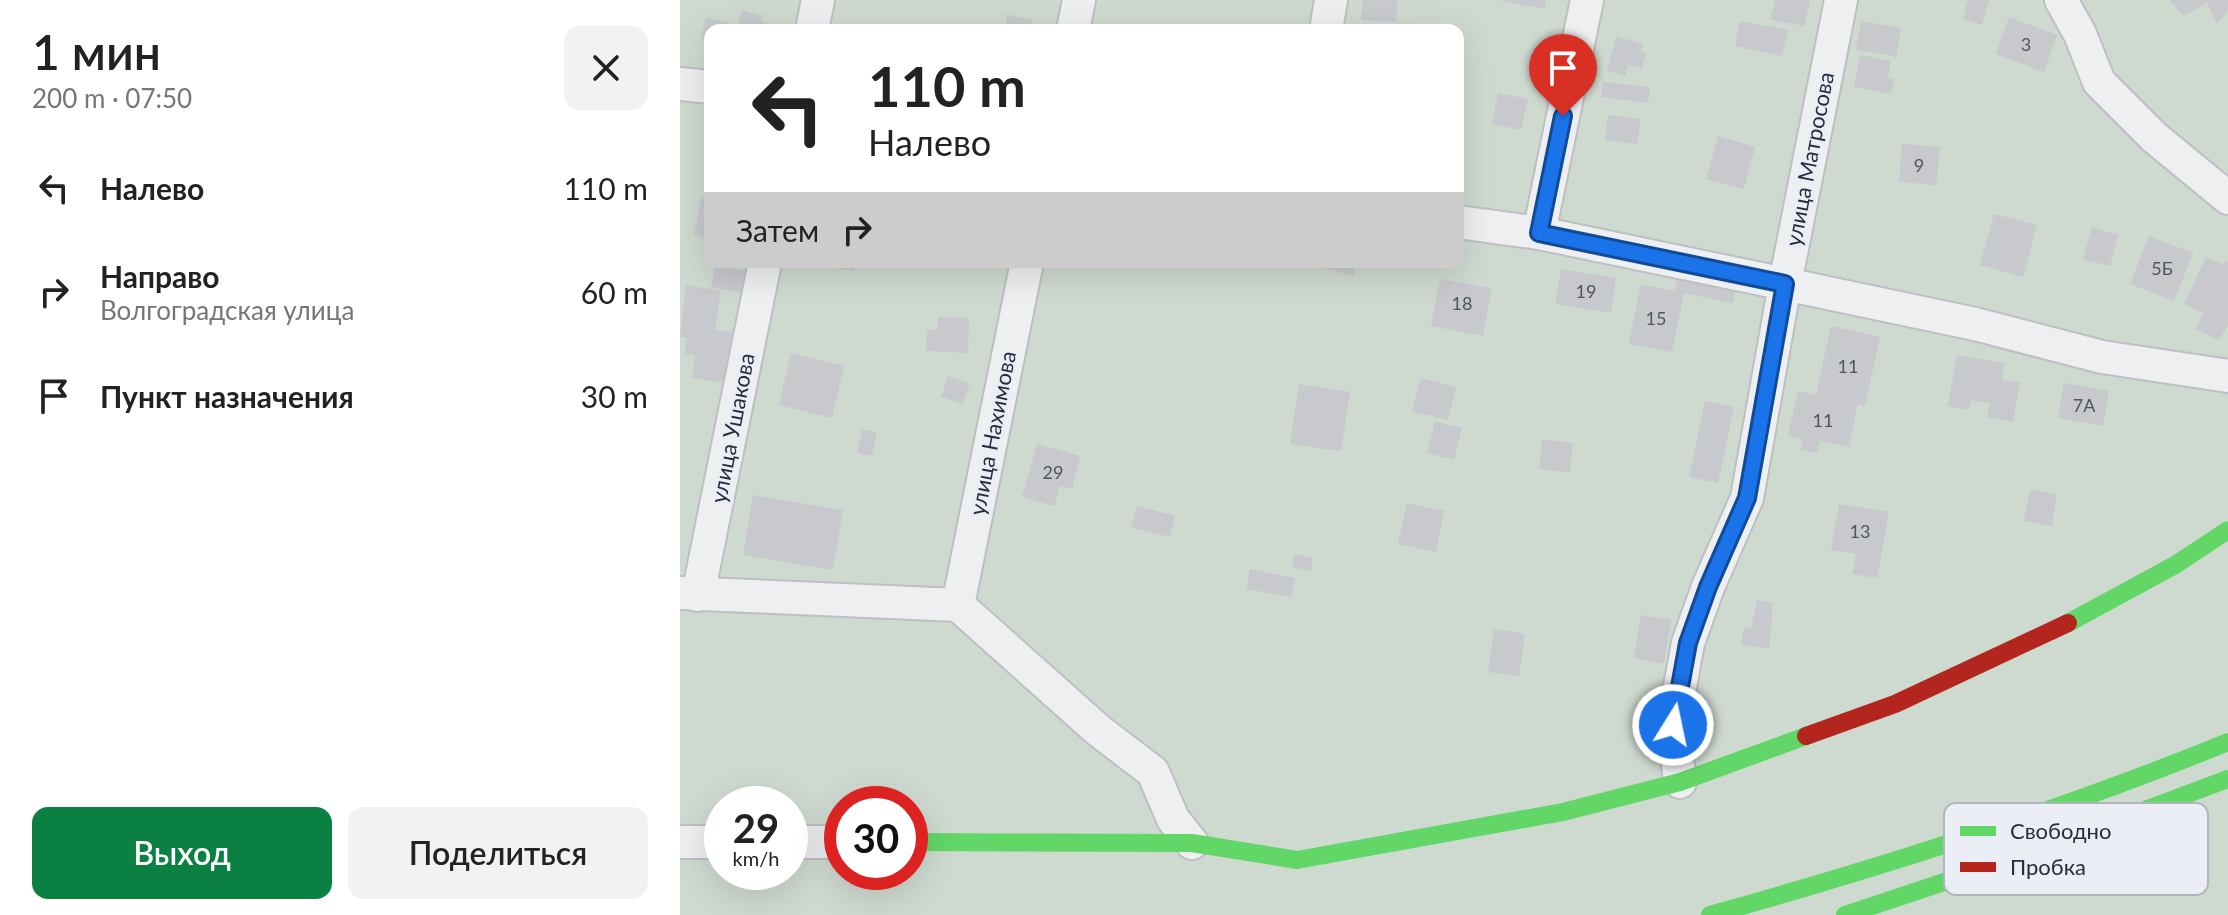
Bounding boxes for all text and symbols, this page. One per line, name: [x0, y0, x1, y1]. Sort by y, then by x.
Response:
text: 1 мин: [32, 23, 161, 80]
button: close: [564, 26, 648, 110]
house number: 3: [2021, 33, 2031, 55]
pin: [1529, 34, 1597, 116]
icon: arrive: [1541, 46, 1585, 90]
text: 110 m: [868, 52, 1026, 119]
icon: left: [736, 56, 840, 160]
street label: улица Матросова: [1779, 70, 1839, 248]
text: 200 m · 07:50: [32, 82, 192, 114]
text: Налево: [868, 120, 991, 164]
house number: 9: [1914, 154, 1924, 176]
icon: left: [32, 166, 76, 210]
text: Налево: [100, 170, 204, 206]
text: 110 m: [563, 170, 648, 206]
icon: right: [835, 208, 879, 252]
text: Затем: [736, 212, 819, 248]
house number: 5Б: [2151, 257, 2173, 279]
text: Направо: [100, 258, 220, 294]
icon: right: [32, 270, 76, 314]
text: 60 m: [581, 274, 648, 310]
house number: 19: [1576, 280, 1596, 302]
house number: 18: [1452, 292, 1472, 314]
text: Волгоградская улица: [100, 294, 354, 326]
house number: 15: [1646, 307, 1666, 329]
street label: улица Нахимова: [963, 349, 1021, 517]
street label: улица Ушакова: [704, 351, 760, 505]
house number: 11: [1838, 355, 1858, 377]
icon: arrive: [32, 374, 76, 418]
text: Пункт назначения: [100, 378, 354, 414]
text: 30 m: [581, 378, 648, 414]
house number: 7А: [2073, 394, 2096, 416]
house number: 11: [1813, 409, 1833, 431]
house number: 29: [1043, 461, 1063, 483]
house number: 13: [1850, 520, 1870, 542]
position arrow: [1631, 683, 1715, 767]
speed limit sign: 30: [824, 786, 928, 890]
legend: [1944, 803, 2208, 895]
text: 29: [733, 804, 779, 852]
button: Выход: [32, 807, 332, 899]
button: Поделиться: [348, 807, 648, 899]
text: Свободно: [2010, 817, 2111, 844]
text: km/h: [733, 846, 779, 870]
text: Пробка: [2010, 853, 2086, 880]

